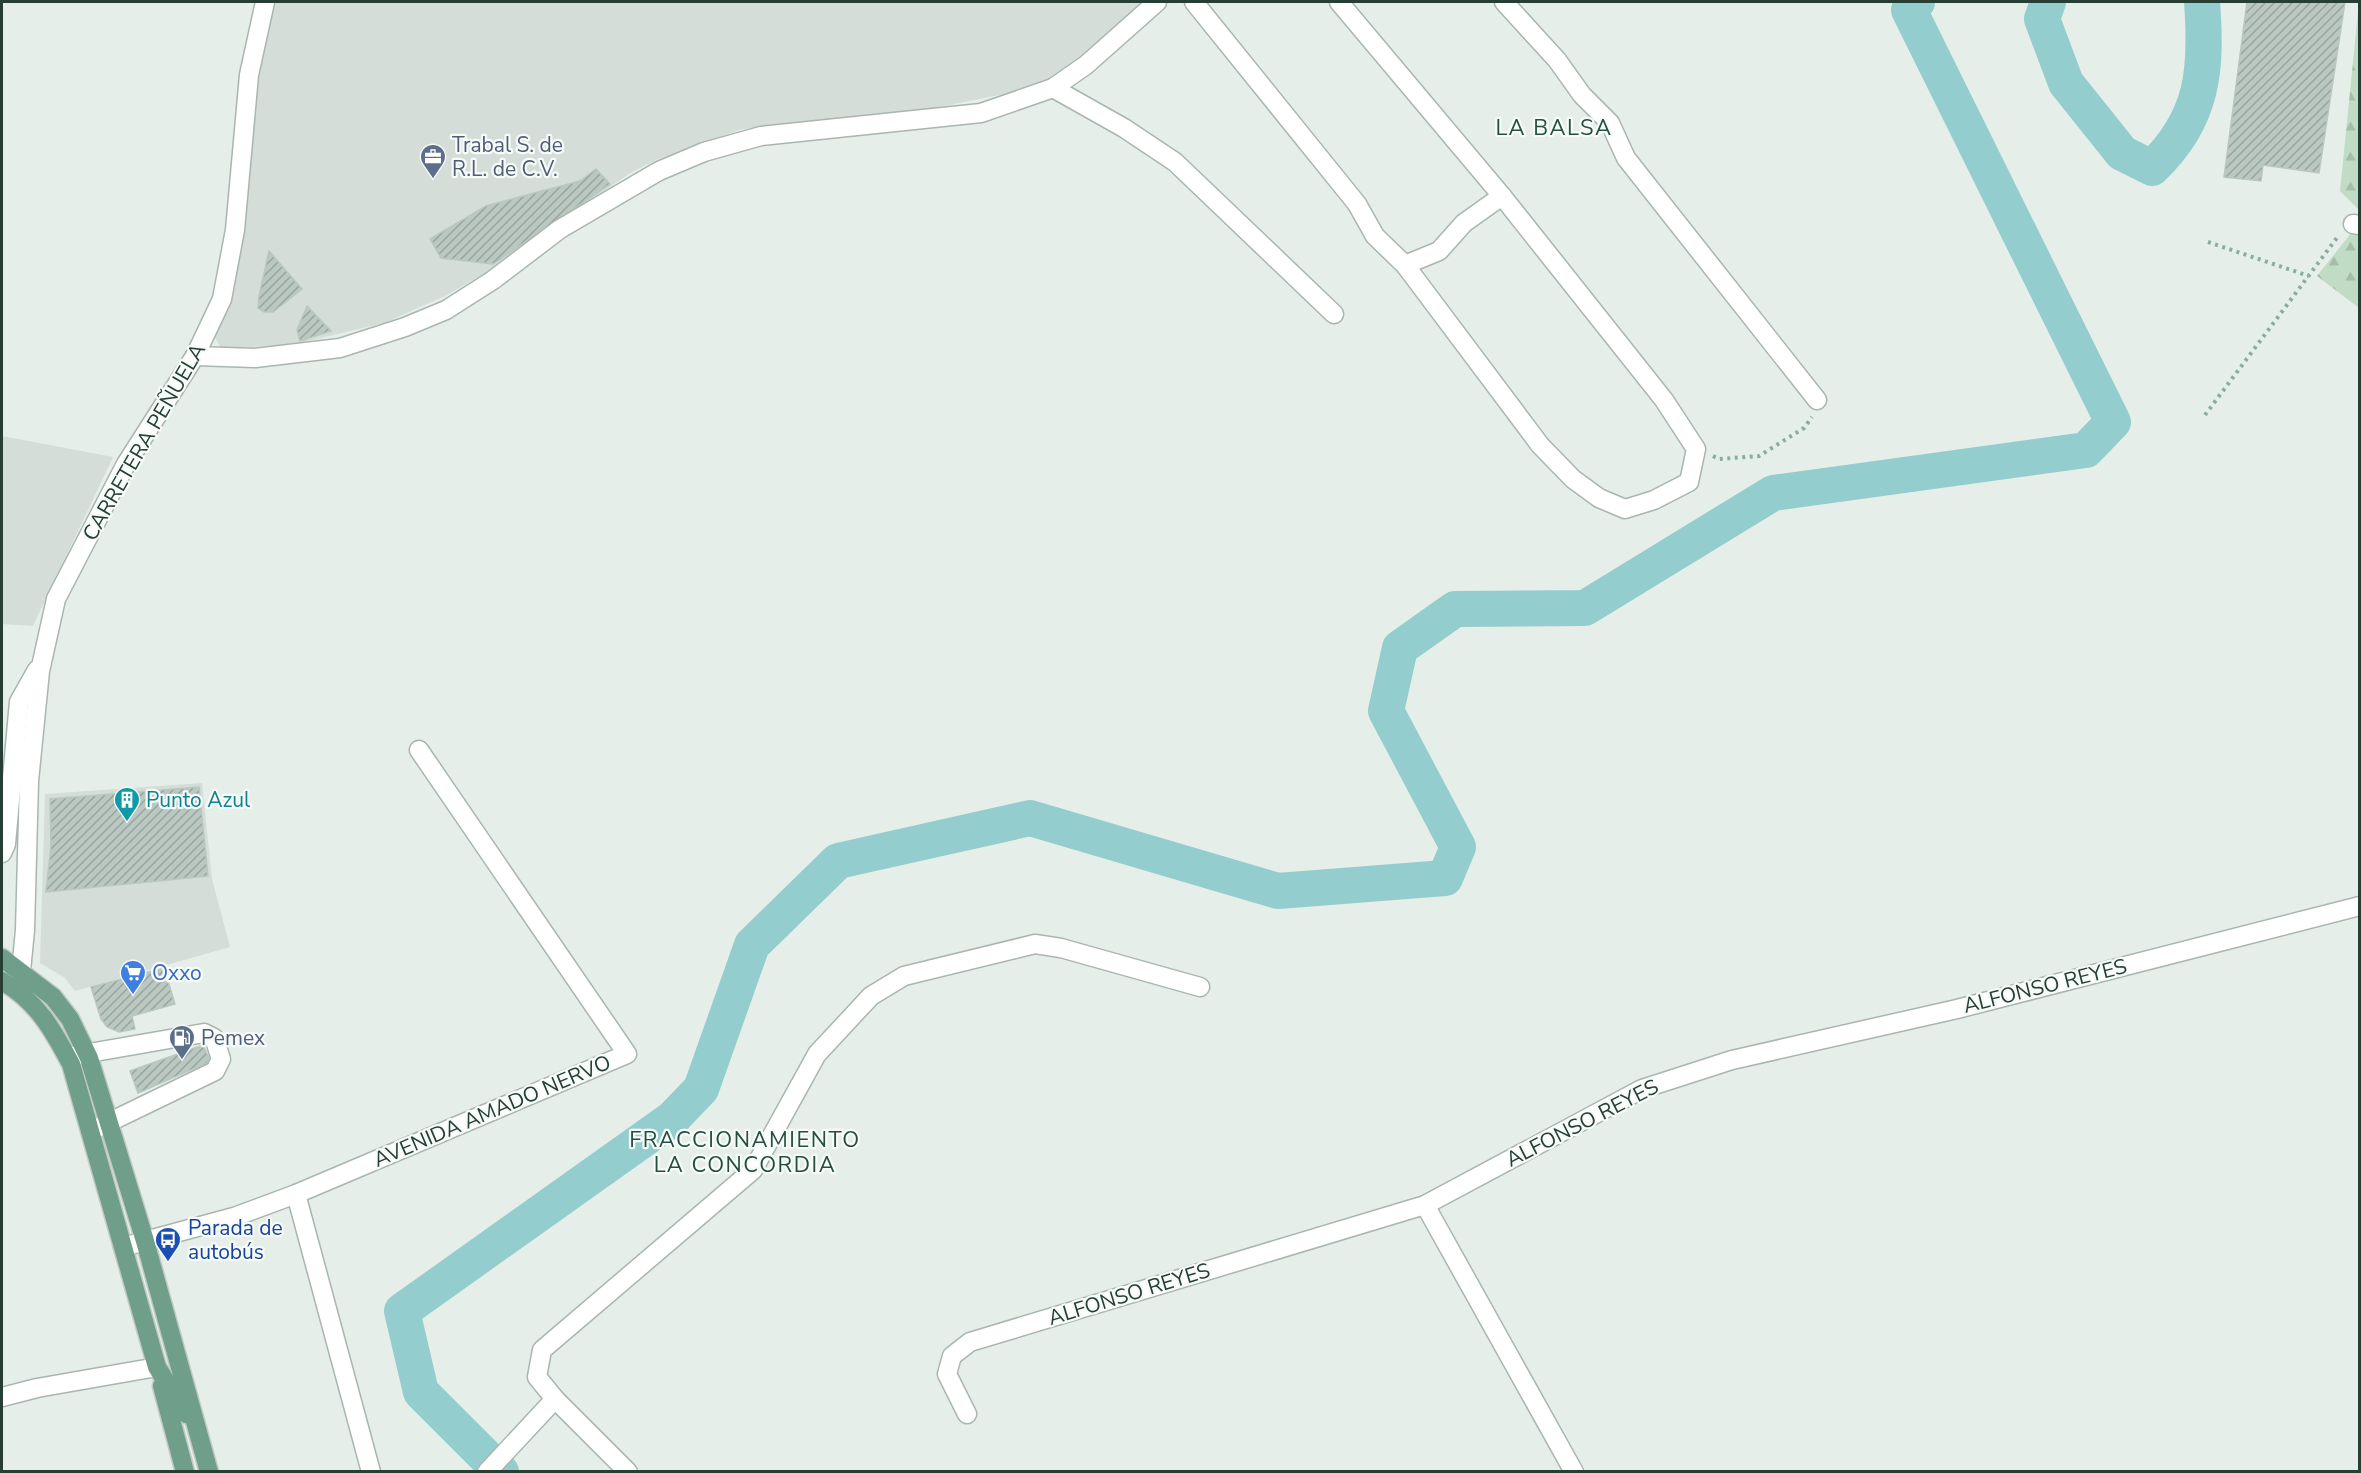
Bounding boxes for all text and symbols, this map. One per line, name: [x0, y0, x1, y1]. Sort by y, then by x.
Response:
district label: LA BALSA: [1495, 113, 1613, 143]
place label: Trabal S. de R.L. de C.V.: [452, 131, 563, 183]
office icon: Trabal S. de R.L. de C.V.: [418, 142, 448, 180]
street label: CARRETERA PEÑUELA: [76, 338, 212, 546]
building icon: Punto Azul: [112, 785, 142, 823]
place label: Punto Azul: [146, 786, 251, 814]
street label: ALFONSO REYES: [1960, 952, 2130, 1020]
supermarket icon: Oxxo: [118, 958, 148, 996]
place label: Oxxo: [152, 959, 202, 987]
fuel station icon: Pemex: [167, 1023, 197, 1061]
place label: Pemex: [201, 1024, 265, 1052]
street label: AVENIDA AMADO NERVO: [369, 1048, 615, 1174]
street label: ALFONSO REYES: [1501, 1072, 1663, 1174]
district label: FRACCIONAMIENTO LA CONCORDIA: [629, 1125, 861, 1180]
place label: Parada de autobús: [188, 1214, 283, 1266]
bus stop icon: Parada de autobús: [153, 1225, 183, 1263]
street label: ALFONSO REYES: [1045, 1256, 1213, 1332]

